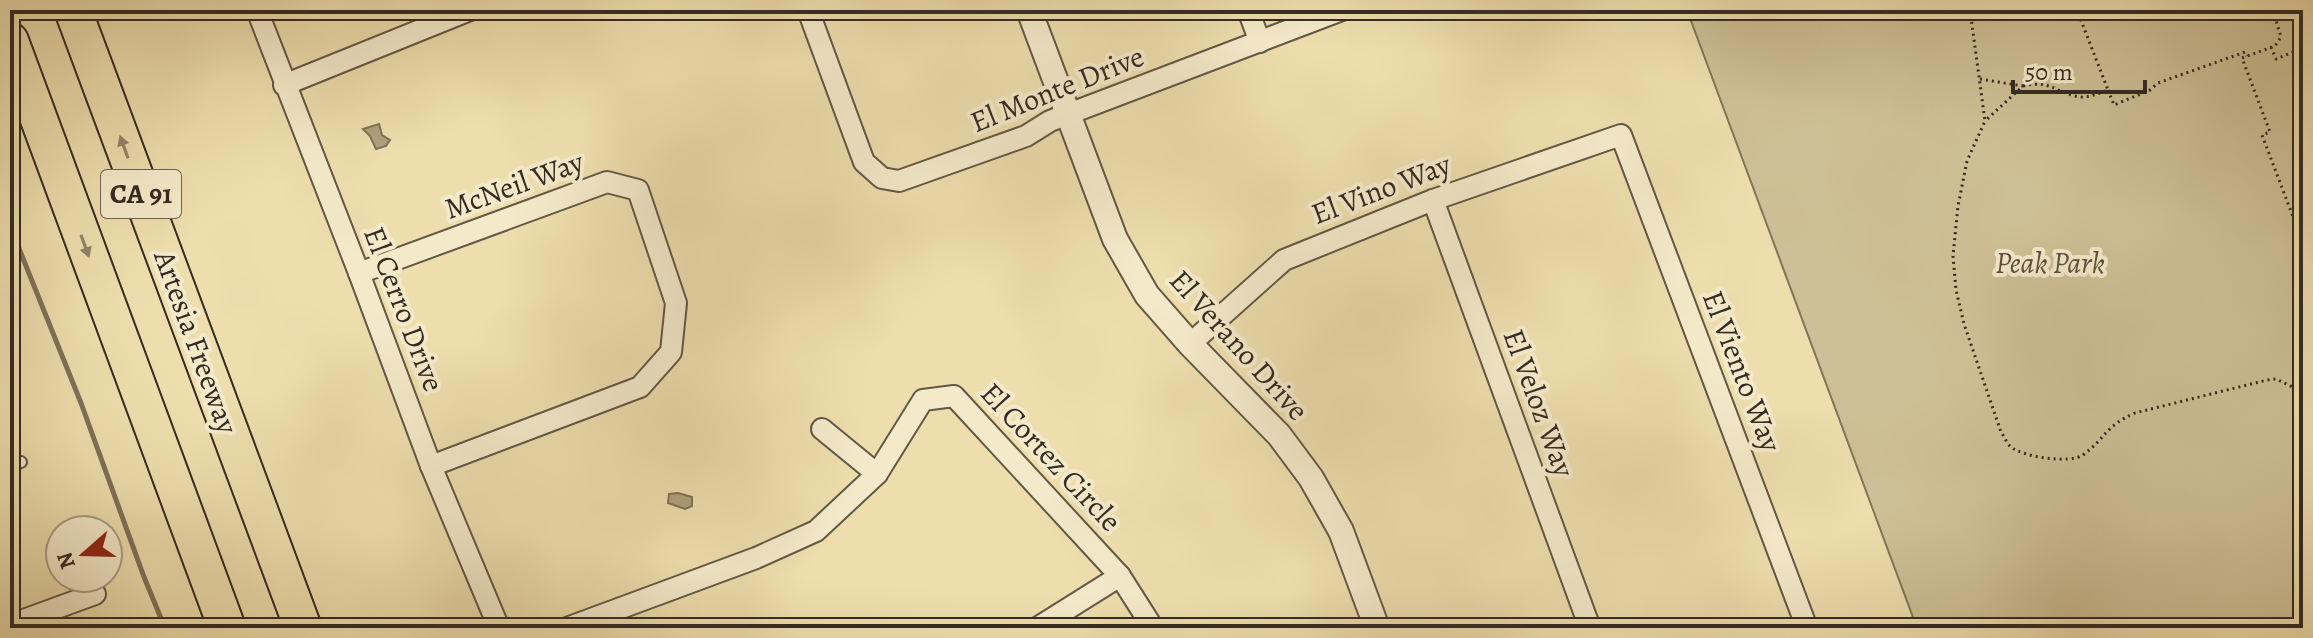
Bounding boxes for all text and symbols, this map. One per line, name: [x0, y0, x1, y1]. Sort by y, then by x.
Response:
street label: El Monte Drive: [964, 36, 1150, 142]
scale bar: [2013, 44, 2145, 94]
text: 50 m: [2025, 56, 2073, 88]
one-way arrow: [117, 135, 130, 159]
street label: McNeil Way: [439, 141, 590, 229]
street label: El Vino Way: [1306, 144, 1457, 234]
road number: CA 91: [101, 170, 181, 218]
street label: El Cerro Drive: [354, 221, 454, 397]
one-way arrow: [79, 234, 91, 258]
park label: Peak Park: [1995, 243, 2105, 283]
street label: Artesia Freeway: [144, 244, 248, 440]
street label: El Verano Drive: [1160, 261, 1318, 429]
street label: El Viento Way: [1693, 285, 1791, 458]
street label: El Veloz Way: [1494, 323, 1584, 483]
street label: El Cortez Circle: [972, 374, 1130, 540]
north arrow: [44, 514, 124, 594]
text: N: [49, 548, 83, 573]

